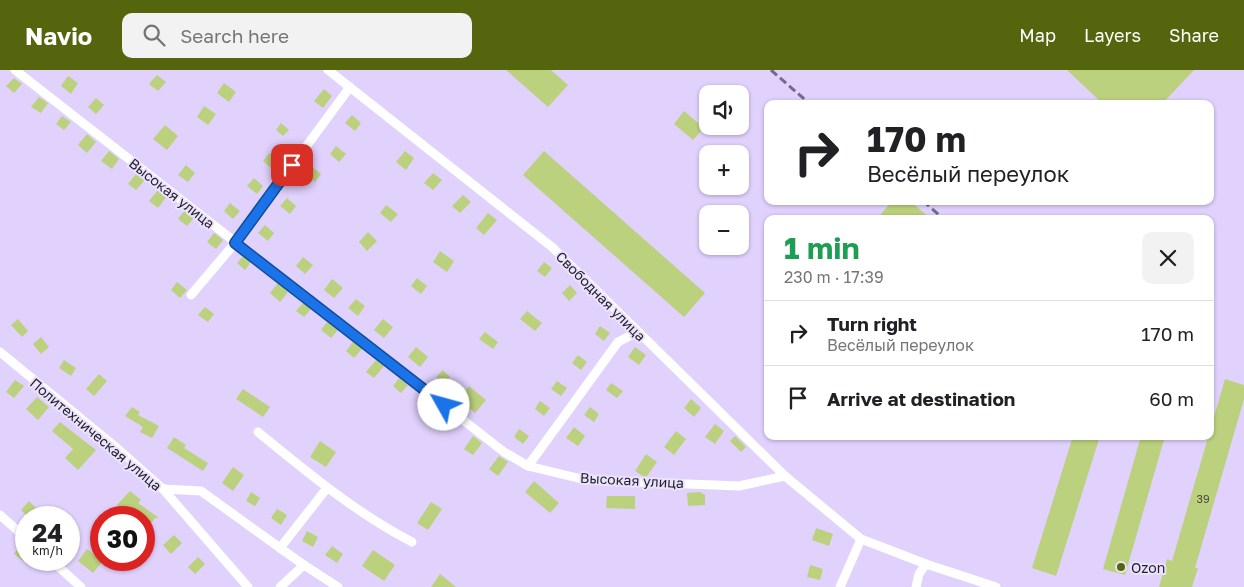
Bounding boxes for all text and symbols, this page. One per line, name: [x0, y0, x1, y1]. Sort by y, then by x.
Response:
search box: [122, 13, 472, 58]
text: Navio: [25, 21, 92, 50]
icon: search: [140, 21, 168, 49]
text: Search here: [180, 24, 289, 47]
text: Map: [1019, 24, 1056, 46]
text: Layers: [1084, 24, 1141, 46]
text: Share: [1169, 24, 1219, 46]
map controls: [699, 85, 749, 255]
button: sound: [699, 85, 749, 135]
text: 170 m: [867, 118, 966, 160]
icon: right: [784, 120, 849, 185]
pin: [271, 144, 313, 186]
button: +: [699, 145, 749, 195]
icon: arrive: [278, 151, 306, 179]
street label: Высокая улица: [126, 154, 218, 232]
text: Весёлый переулок: [867, 160, 1069, 187]
button: −: [699, 205, 749, 255]
text: 1 min: [784, 230, 860, 266]
button: close: [1142, 232, 1194, 284]
street label: Свободная улица: [553, 248, 649, 344]
text: 230 m · 17:39: [784, 267, 884, 287]
text: Turn right: [827, 312, 917, 335]
icon: right: [784, 319, 812, 347]
text: 170 m: [1141, 322, 1194, 345]
text: Весёлый переулок: [827, 335, 974, 355]
street label: Политехническая улица: [27, 374, 165, 494]
position arrow: [417, 378, 469, 430]
icon: arrive: [784, 384, 812, 412]
text: Arrive at destination: [827, 387, 1015, 410]
text: 60 m: [1149, 387, 1194, 410]
street label: Высокая улица: [580, 469, 684, 491]
house number: 39: [1196, 492, 1210, 505]
speed limit sign: 30: [90, 506, 155, 571]
text: 24: [32, 517, 63, 548]
text: km/h: [32, 543, 63, 558]
place label: Ozon: [1131, 559, 1165, 576]
marker: Ozon: [1115, 561, 1127, 573]

